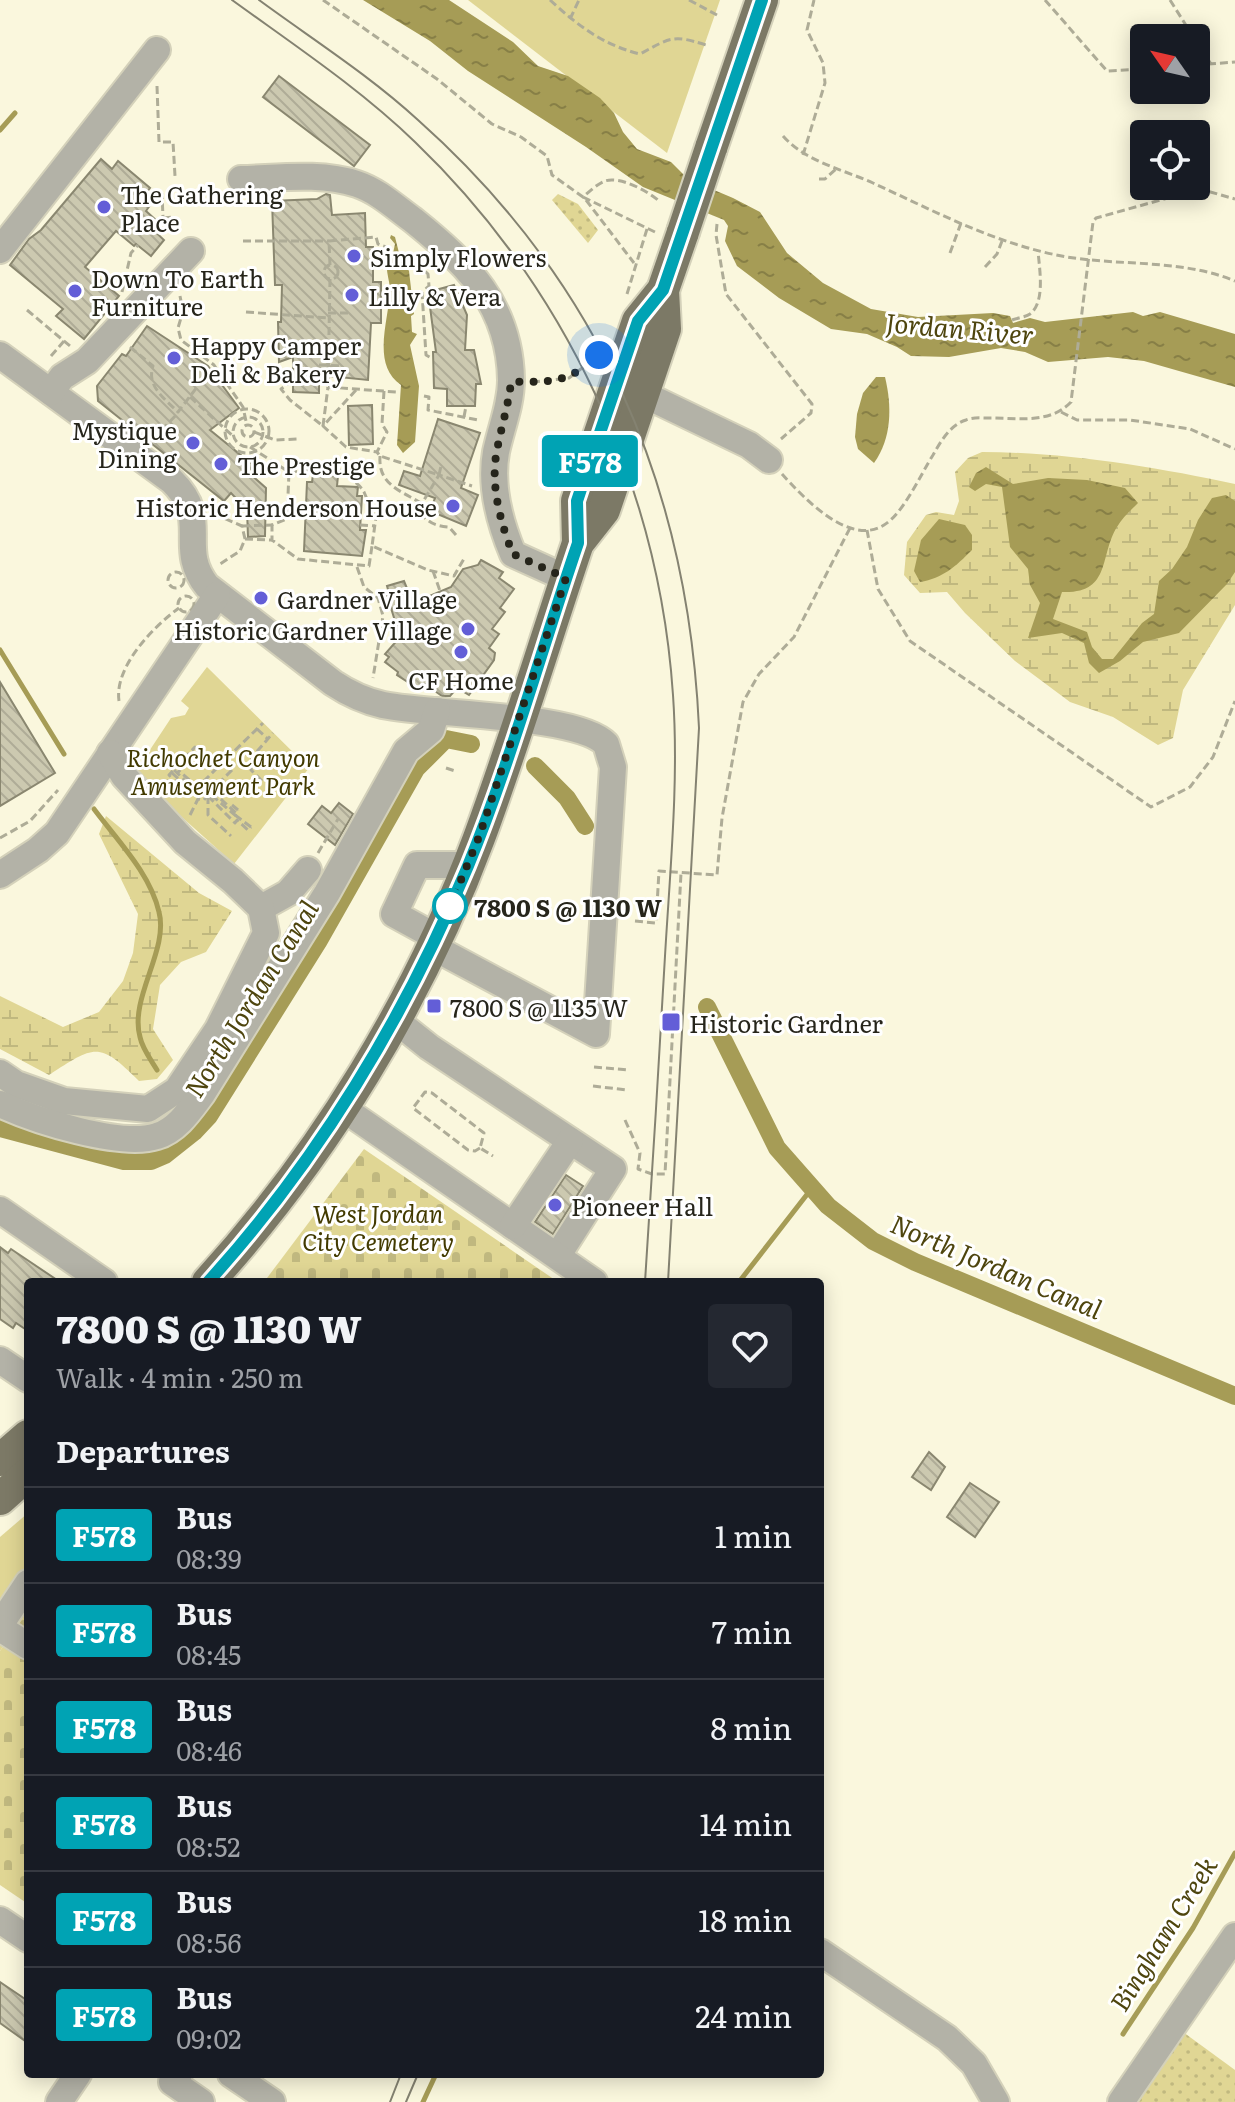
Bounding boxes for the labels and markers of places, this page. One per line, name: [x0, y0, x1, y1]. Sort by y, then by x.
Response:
place label: The Gathering Place: [120, 176, 284, 239]
marker: The Gathering Place: [95, 198, 113, 216]
place label: Simply Flowers: [370, 239, 546, 274]
marker: Simply Flowers: [345, 247, 363, 265]
place label: Down To Earth Furniture: [91, 260, 264, 323]
place label: Lilly & Vera: [368, 278, 501, 313]
marker: Down To Earth Furniture: [66, 282, 84, 300]
marker: Lilly & Vera: [343, 286, 361, 304]
place label: Happy Camper Deli & Bakery: [190, 327, 362, 390]
marker: Happy Camper Deli & Bakery: [165, 349, 183, 367]
place label: Mystique Dining: [71, 412, 178, 475]
marker: Mystique Dining: [184, 434, 202, 452]
place label: The Prestige: [237, 447, 375, 482]
marker: The Prestige: [212, 455, 230, 473]
place label: Historic Henderson House: [135, 489, 437, 524]
marker: Historic Henderson House: [444, 497, 462, 515]
place label: Gardner Village: [277, 581, 457, 616]
marker: Gardner Village: [252, 589, 270, 607]
place label: Historic Gardner Village: [173, 612, 452, 647]
marker: Historic Gardner Village: [459, 620, 477, 638]
marker: CF Home: [452, 643, 470, 661]
place label: CF Home: [408, 662, 514, 697]
marker: 7800 S @ 1130 W: [433, 889, 467, 923]
place label: 7800 S @ 1130 W: [474, 889, 662, 924]
place label: 7800 S @ 1135 W: [450, 989, 628, 1024]
marker: 7800 S @ 1135 W: [425, 997, 443, 1015]
place label: Historic Gardner: [689, 1005, 884, 1040]
marker: Historic Gardner: [660, 1011, 682, 1033]
place label: Pioneer Hall: [571, 1188, 713, 1223]
marker: Pioneer Hall: [546, 1196, 564, 1214]

